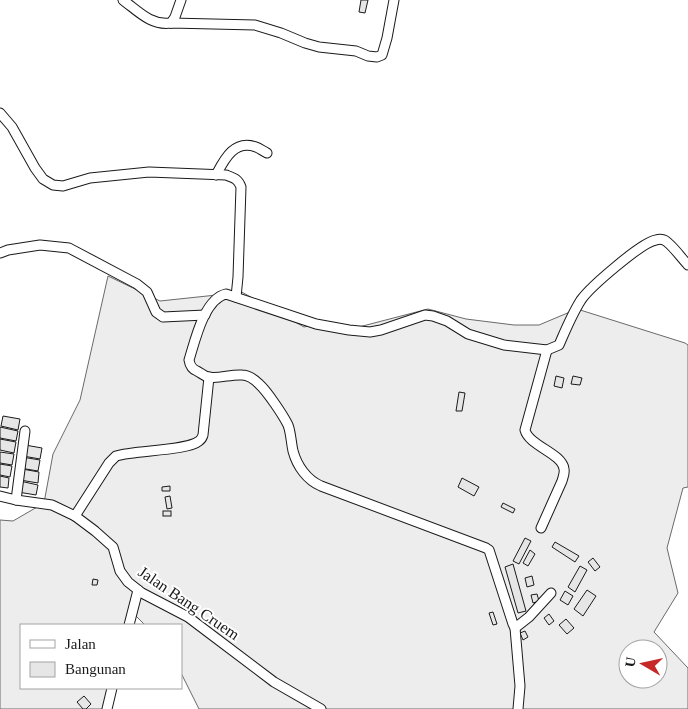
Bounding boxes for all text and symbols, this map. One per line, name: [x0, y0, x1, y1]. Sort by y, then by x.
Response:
street label: Jalan Bang Cruem: [135, 563, 243, 644]
legend: [20, 624, 182, 689]
text: Jalan: [65, 636, 96, 652]
north arrow: [618, 639, 668, 689]
text: U: [622, 656, 639, 668]
text: Bangunan: [65, 661, 126, 677]

